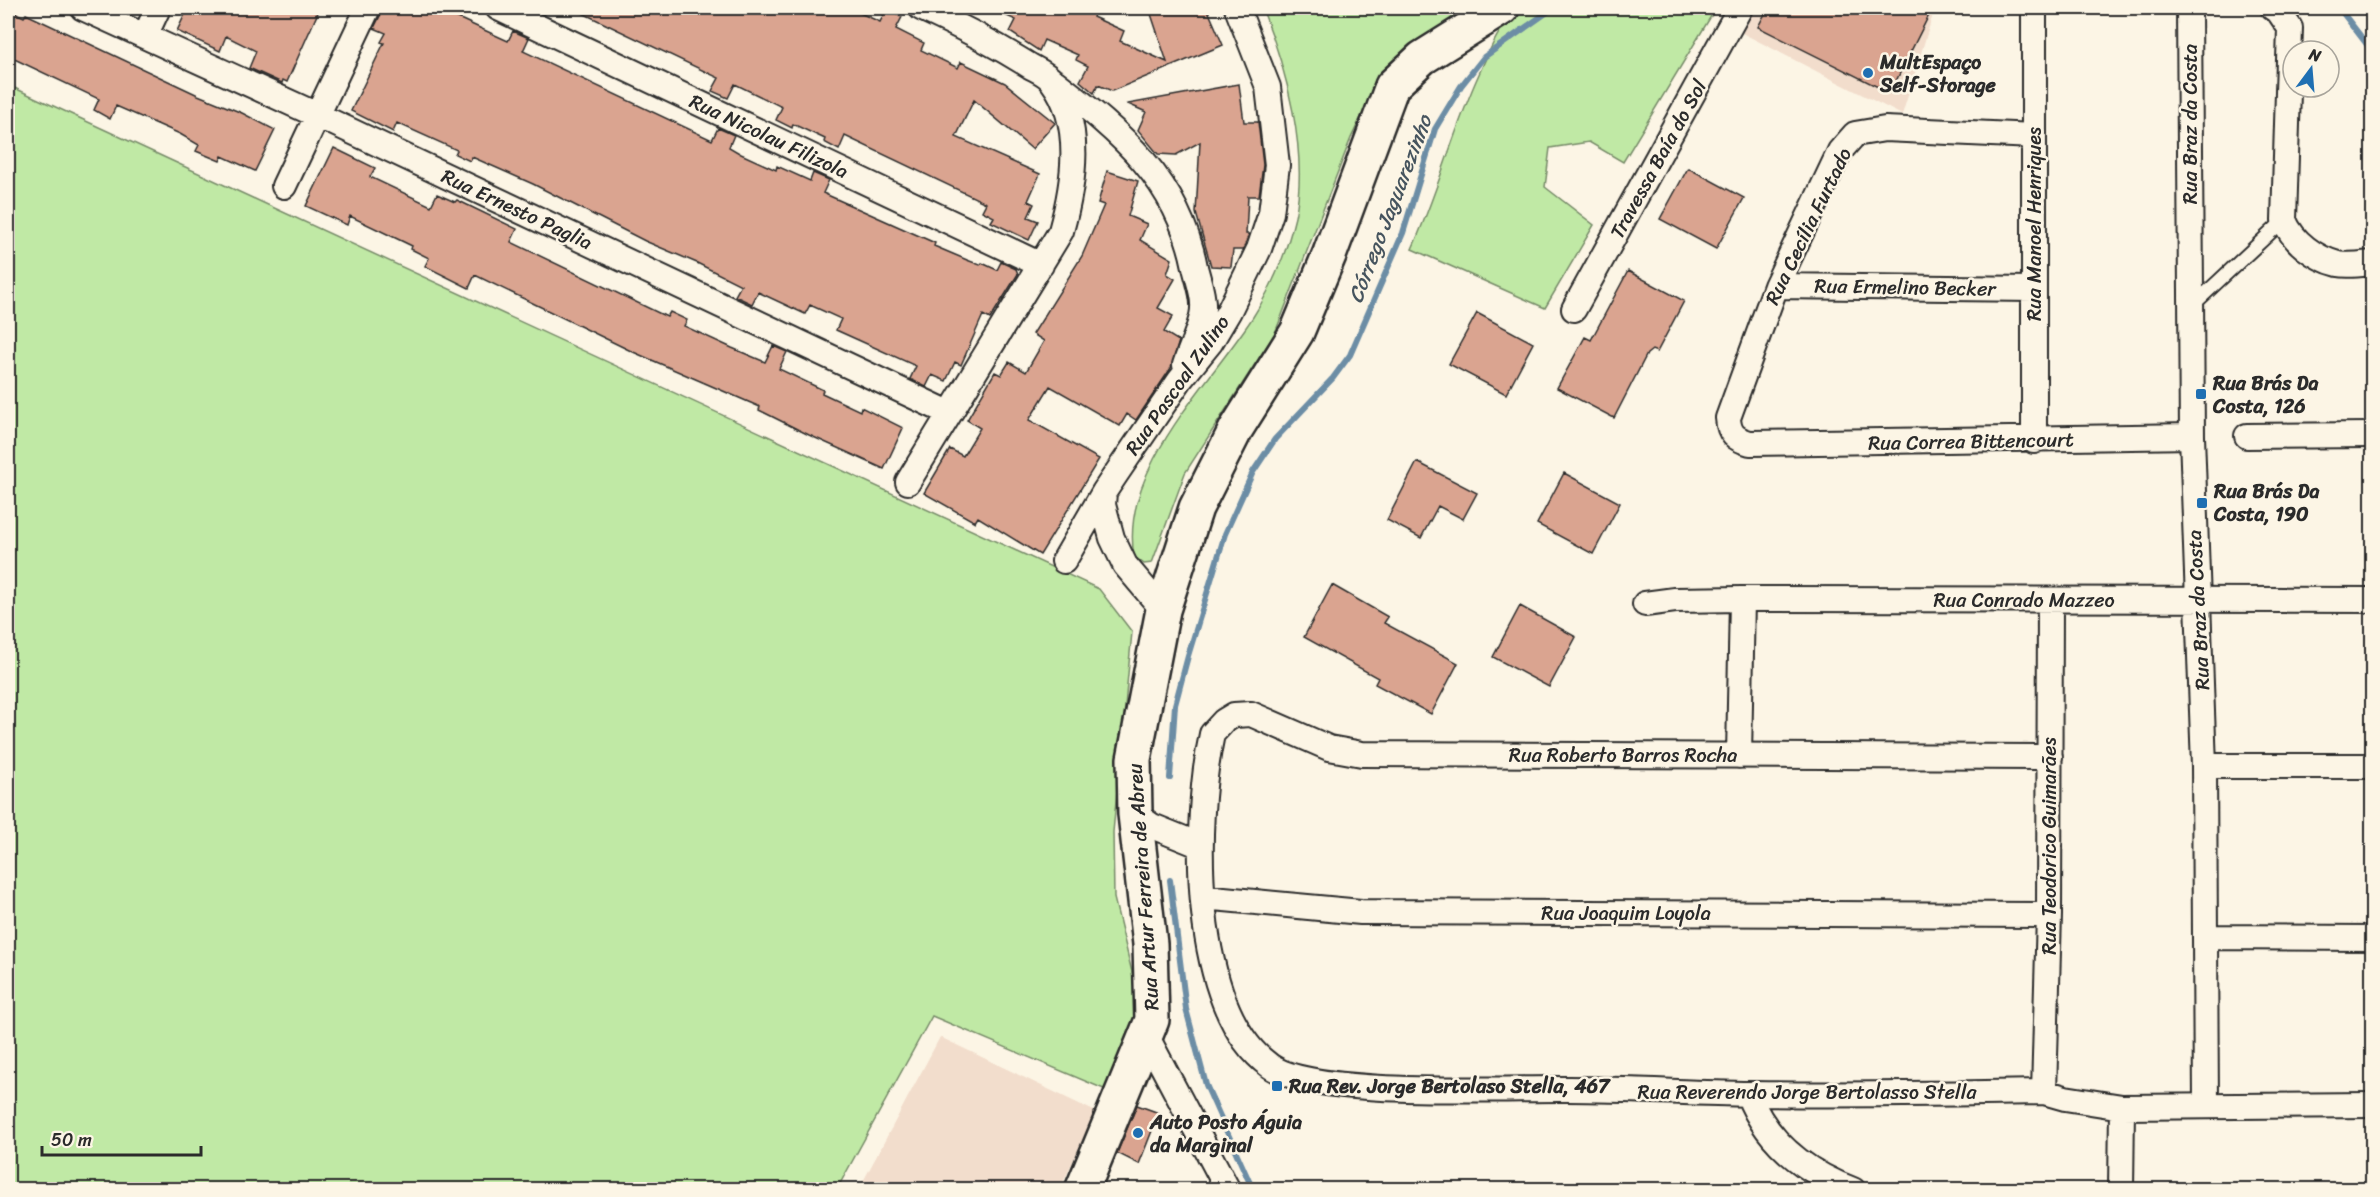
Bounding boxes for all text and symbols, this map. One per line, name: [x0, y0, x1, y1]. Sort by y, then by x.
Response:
north arrow: [2281, 39, 2341, 99]
text: N: [2305, 39, 2325, 71]
street label: Rua Braz da Costa: [2173, 44, 2208, 204]
place label: MultEspaço Self-Storage: [1879, 45, 1997, 103]
marker: MultEspaço Self-Storage: [1861, 66, 1875, 80]
street label: Travessa Baía do Sol: [1600, 72, 1717, 245]
street label: Rua Nicolau Filizola: [683, 84, 854, 189]
water label: Córrego Jaguarezinho: [1337, 108, 1444, 309]
street label: Rua Manoel Henriques: [2017, 126, 2052, 321]
street label: Rua Cecília Furtado: [1755, 141, 1862, 311]
street label: Rua Ernesto Paglia: [435, 159, 598, 260]
street label: Rua Ermelino Becker: [1814, 268, 1998, 307]
street label: Rua Pascoal Zulino: [1116, 308, 1239, 463]
place label: Rua Brás Da Costa, 126: [2212, 366, 2319, 424]
marker: Rua Brás Da Costa, 126: [2194, 387, 2208, 401]
street label: Rua Correa Bittencourt: [1868, 422, 2075, 461]
place label: Rua Brás Da Costa, 190: [2213, 474, 2320, 532]
marker: Rua Brás Da Costa, 190: [2195, 496, 2209, 510]
street label: Rua Braz da Costa: [2177, 529, 2220, 691]
street label: Rua Conrado Mazzeo: [1933, 583, 2115, 618]
street label: Rua Teodorico Guimarães: [2032, 737, 2067, 955]
street label: Rua Roberto Barros Rocha: [1509, 738, 1737, 773]
street label: Rua Artur Ferreira de Abreu: [1117, 762, 1170, 1012]
street label: Rua Joaquim Loyola: [1541, 896, 1711, 931]
place label: Rua Rev. Jorge Bertolaso Stella, 467: [1288, 1069, 1611, 1104]
street label: Rua Reverendo Jorge Bertolasso Stella: [1638, 1075, 1977, 1110]
marker: Rua Rev. Jorge Bertolaso Stella, 467: [1270, 1079, 1284, 1093]
place label: Auto Posto Águia da Marginal: [1149, 1105, 1302, 1163]
scale bar: [42, 1119, 201, 1157]
text: 50 m: [51, 1124, 92, 1156]
marker: Auto Posto Águia da Marginal: [1131, 1126, 1145, 1140]

